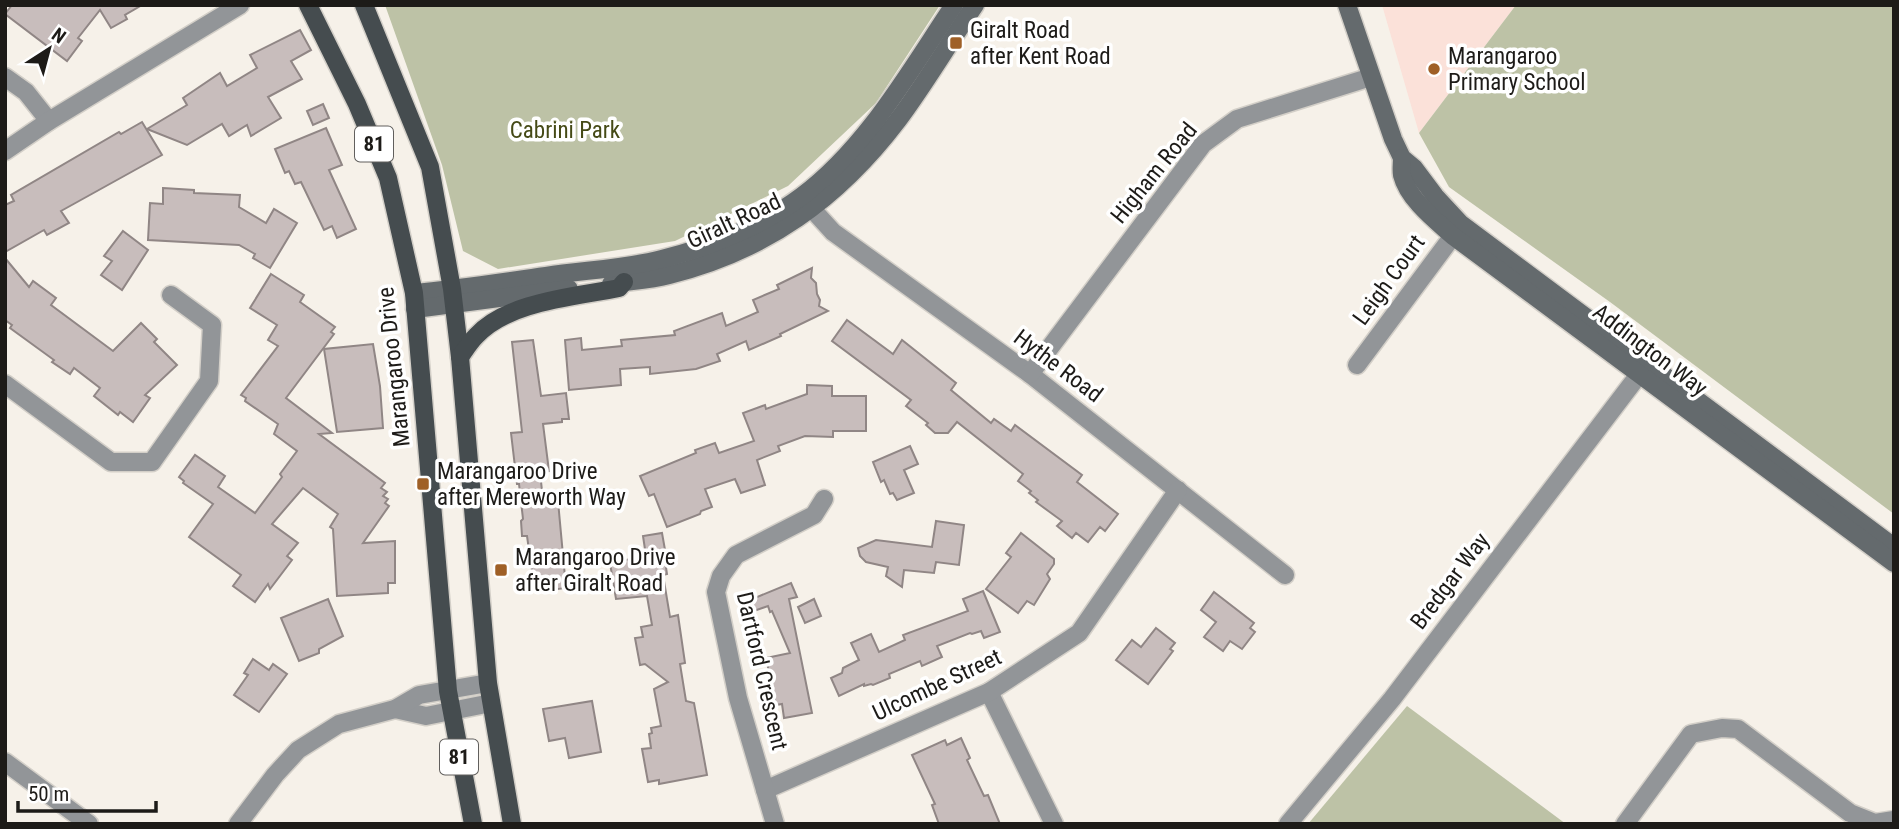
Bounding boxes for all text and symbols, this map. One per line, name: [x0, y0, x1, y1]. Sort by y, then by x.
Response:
north arrow: [14, 14, 84, 84]
place label: Giralt Road after Kent Road: [970, 17, 1111, 70]
text: N: [47, 23, 70, 48]
marker: Giralt Road after Kent Road: [948, 35, 964, 51]
place label: Marangaroo Primary School: [1448, 43, 1585, 96]
marker: Marangaroo Primary School: [1426, 61, 1442, 77]
park label: Cabrini Park: [510, 117, 621, 144]
street label: Higham Road: [1105, 117, 1203, 229]
road number: 81: [355, 127, 393, 162]
street label: Giralt Road: [683, 188, 785, 254]
street label: Leigh Court: [1347, 230, 1431, 330]
street label: Marangaroo Drive: [372, 286, 416, 448]
street label: Addington Way: [1588, 298, 1713, 402]
street label: Hythe Road: [1008, 324, 1108, 408]
place label: Marangaroo Drive after Mereworth Way: [437, 458, 626, 511]
marker: Marangaroo Drive after Mereworth Way: [415, 476, 431, 492]
street label: Bredgar Way: [1405, 527, 1495, 635]
place label: Marangaroo Drive after Giralt Road: [515, 544, 676, 597]
marker: Marangaroo Drive after Giralt Road: [493, 562, 509, 578]
street label: Dartford Crescent: [731, 589, 793, 753]
street label: Ulcombe Street: [868, 643, 1006, 727]
road number: 81: [440, 740, 478, 774]
scale bar: [18, 770, 156, 814]
text: 50 m: [28, 782, 69, 806]

